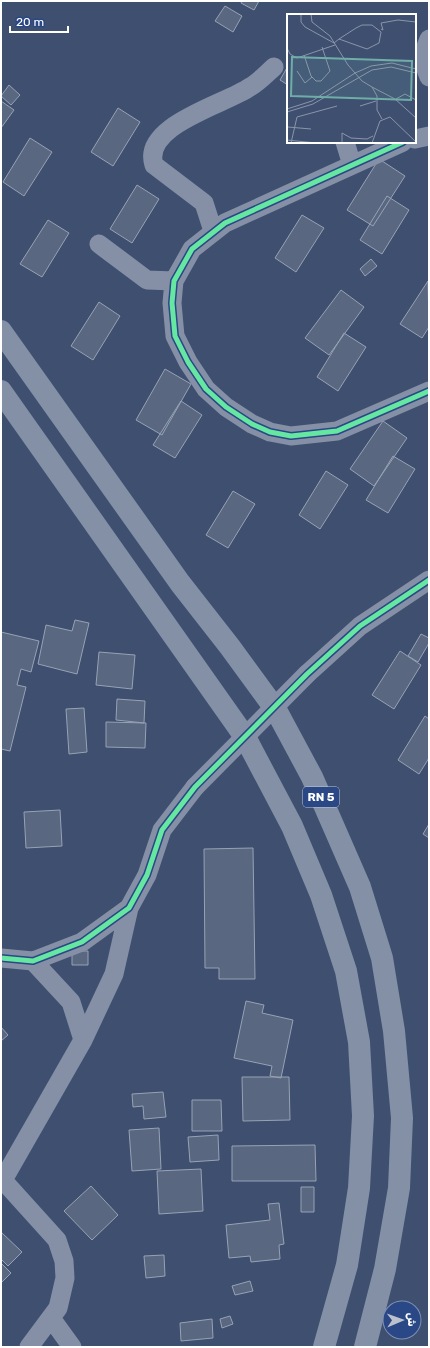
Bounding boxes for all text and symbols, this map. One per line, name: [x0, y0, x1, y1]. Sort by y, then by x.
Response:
scale bar: [10, 8, 68, 34]
inset map: [287, 14, 416, 143]
text: 20 m: [16, 15, 44, 29]
road number: RN 5: [303, 787, 339, 807]
north arrow: [382, 1300, 422, 1340]
text: ش: [405, 1312, 418, 1327]

